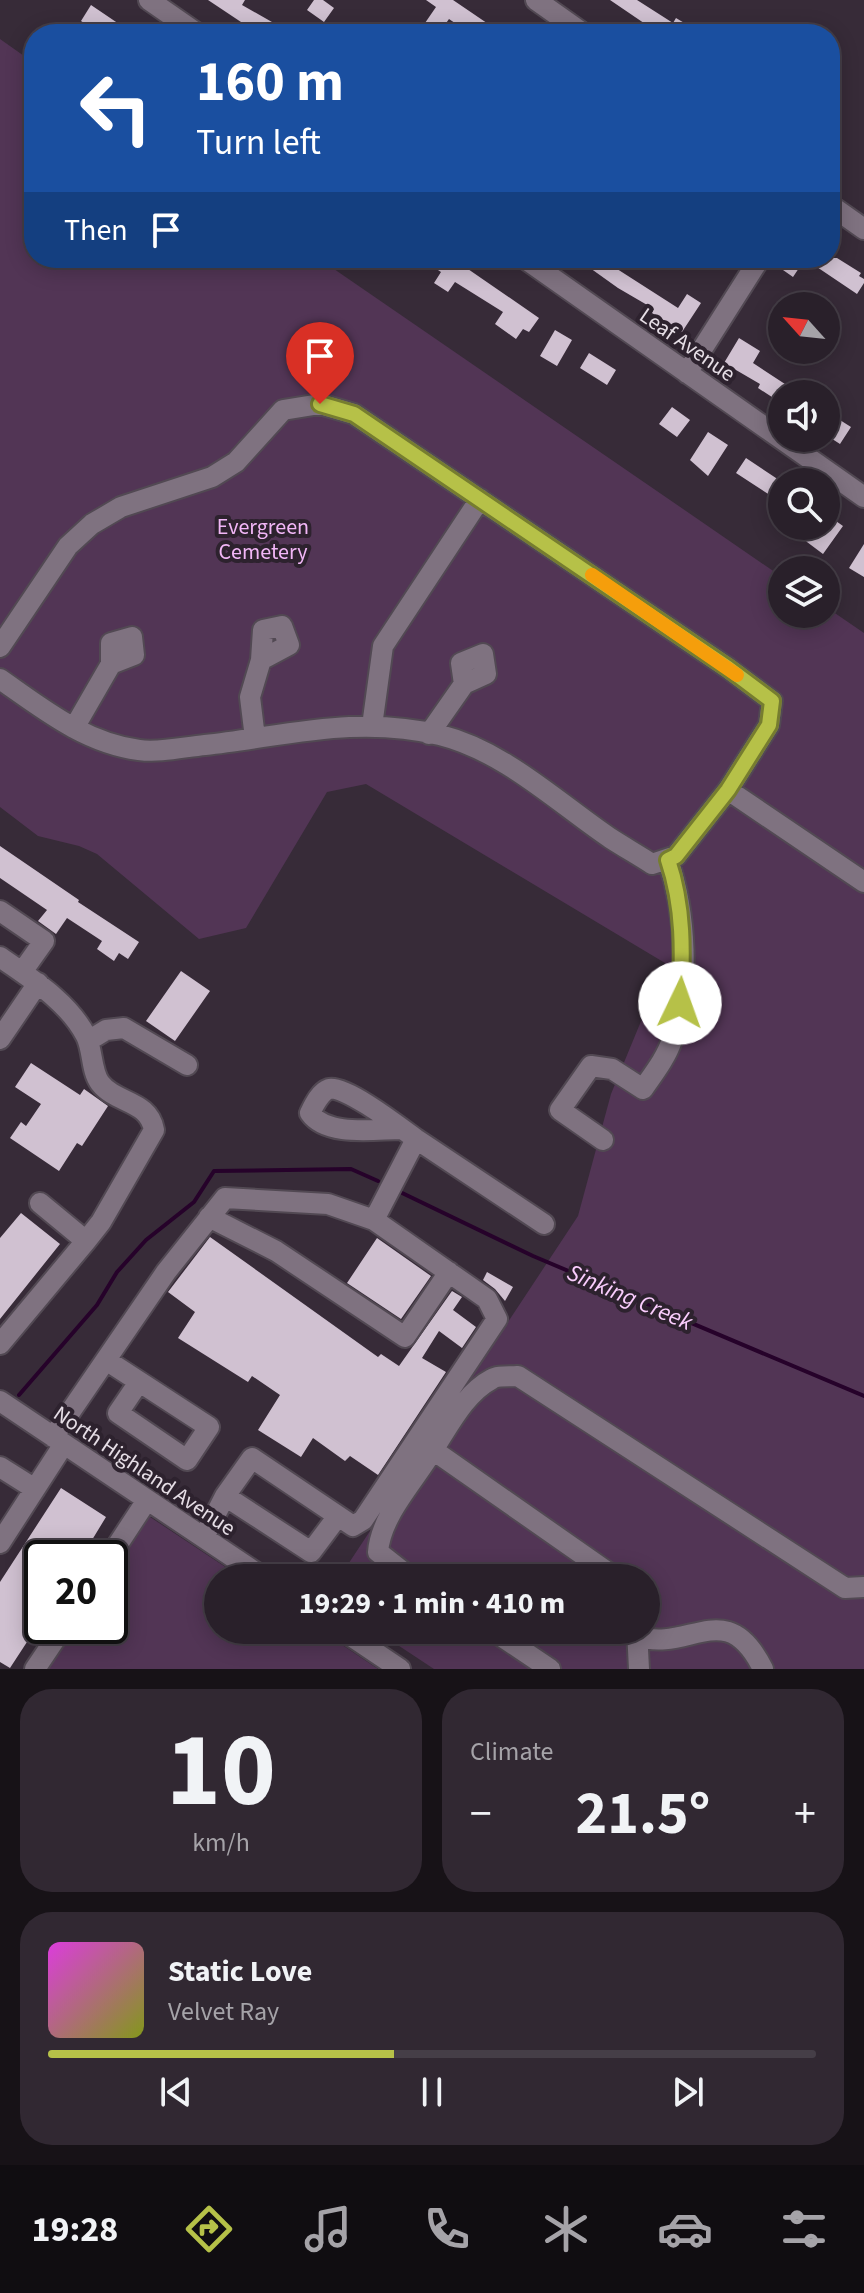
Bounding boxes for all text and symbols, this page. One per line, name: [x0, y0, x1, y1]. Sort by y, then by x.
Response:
text: 160 m: [196, 43, 344, 122]
icon: left: [64, 56, 168, 160]
text: Turn left: [196, 117, 321, 168]
icon: arrive: [144, 208, 188, 252]
text: Then: [64, 209, 128, 252]
north arrow: [768, 292, 840, 364]
map controls: [768, 292, 840, 628]
street label: Leaf Avenue: [633, 300, 742, 390]
pin: [286, 322, 354, 404]
icon: arrive: [298, 334, 342, 378]
button: sound: [768, 380, 840, 452]
button: search: [768, 468, 840, 540]
park label: Evergreen Cemetery: [217, 511, 309, 568]
button: layers: [768, 556, 840, 628]
position arrow: [638, 961, 722, 1045]
water label: Sinking Creek: [562, 1255, 699, 1340]
street label: North Highland Avenue: [47, 1398, 242, 1544]
speed limit sign: 20: [24, 1540, 128, 1644]
text: 19:29 · 1 min · 410 m: [299, 1582, 565, 1625]
text: 10: [166, 1698, 276, 1846]
text: Climate: [470, 1733, 554, 1770]
text: 21.5°: [576, 1772, 710, 1857]
text: −: [470, 1783, 492, 1846]
text: +: [794, 1783, 816, 1846]
text: km/h: [192, 1824, 250, 1861]
text: Static Love: [168, 1950, 312, 1993]
text: Velvet Ray: [168, 1993, 279, 2030]
icon: previous: [154, 2070, 198, 2114]
icon: pause: [410, 2070, 454, 2114]
icon: next: [666, 2070, 710, 2114]
icon: directions: [181, 2201, 237, 2257]
icon: music: [300, 2201, 356, 2257]
icon: phone: [419, 2201, 475, 2257]
icon: climate: [538, 2201, 594, 2257]
icon: car: [657, 2201, 713, 2257]
icon: filters: [776, 2201, 832, 2257]
text: 19:28: [32, 2204, 118, 2255]

